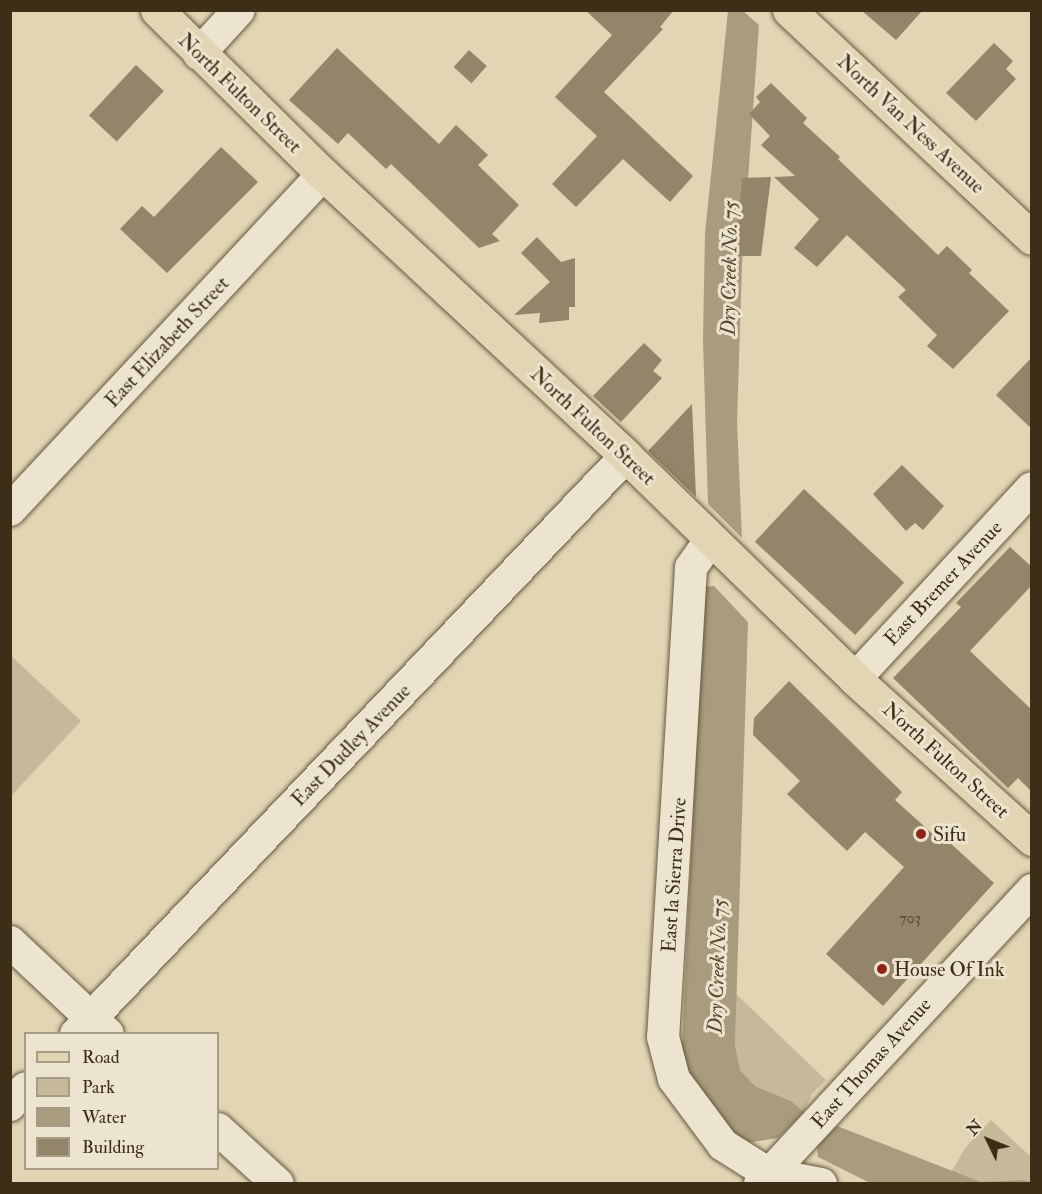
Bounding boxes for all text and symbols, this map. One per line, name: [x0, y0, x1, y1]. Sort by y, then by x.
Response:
street label: North Fulton Street: [173, 28, 307, 158]
street label: North Van Ness Avenue: [832, 50, 990, 198]
water label: Dry Creek No. 75: [716, 200, 744, 336]
street label: East Elizabeth Street: [100, 271, 234, 413]
street label: North Fulton Street: [526, 362, 660, 490]
street label: East Bremer Avenue: [879, 515, 1007, 651]
street label: East Dudley Avenue: [286, 679, 416, 811]
street label: North Fulton Street: [878, 697, 1014, 823]
street label: East la Sierra Drive: [657, 797, 691, 953]
place label: Sifu: [933, 822, 966, 846]
marker: Sifu: [914, 827, 928, 841]
water label: Dry Creek No. 75: [703, 898, 733, 1034]
house number: 703: [899, 908, 921, 928]
place label: House Of Ink: [894, 957, 1004, 981]
marker: House Of Ink: [875, 962, 889, 976]
street label: East Thomas Avenue: [806, 993, 936, 1133]
legend: [24, 1032, 219, 1170]
text: Road: [82, 1046, 120, 1069]
text: Park: [82, 1076, 115, 1099]
text: Water: [82, 1106, 126, 1129]
north arrow: [958, 1110, 1018, 1170]
text: N: [963, 1116, 987, 1140]
text: Building: [82, 1136, 144, 1159]

